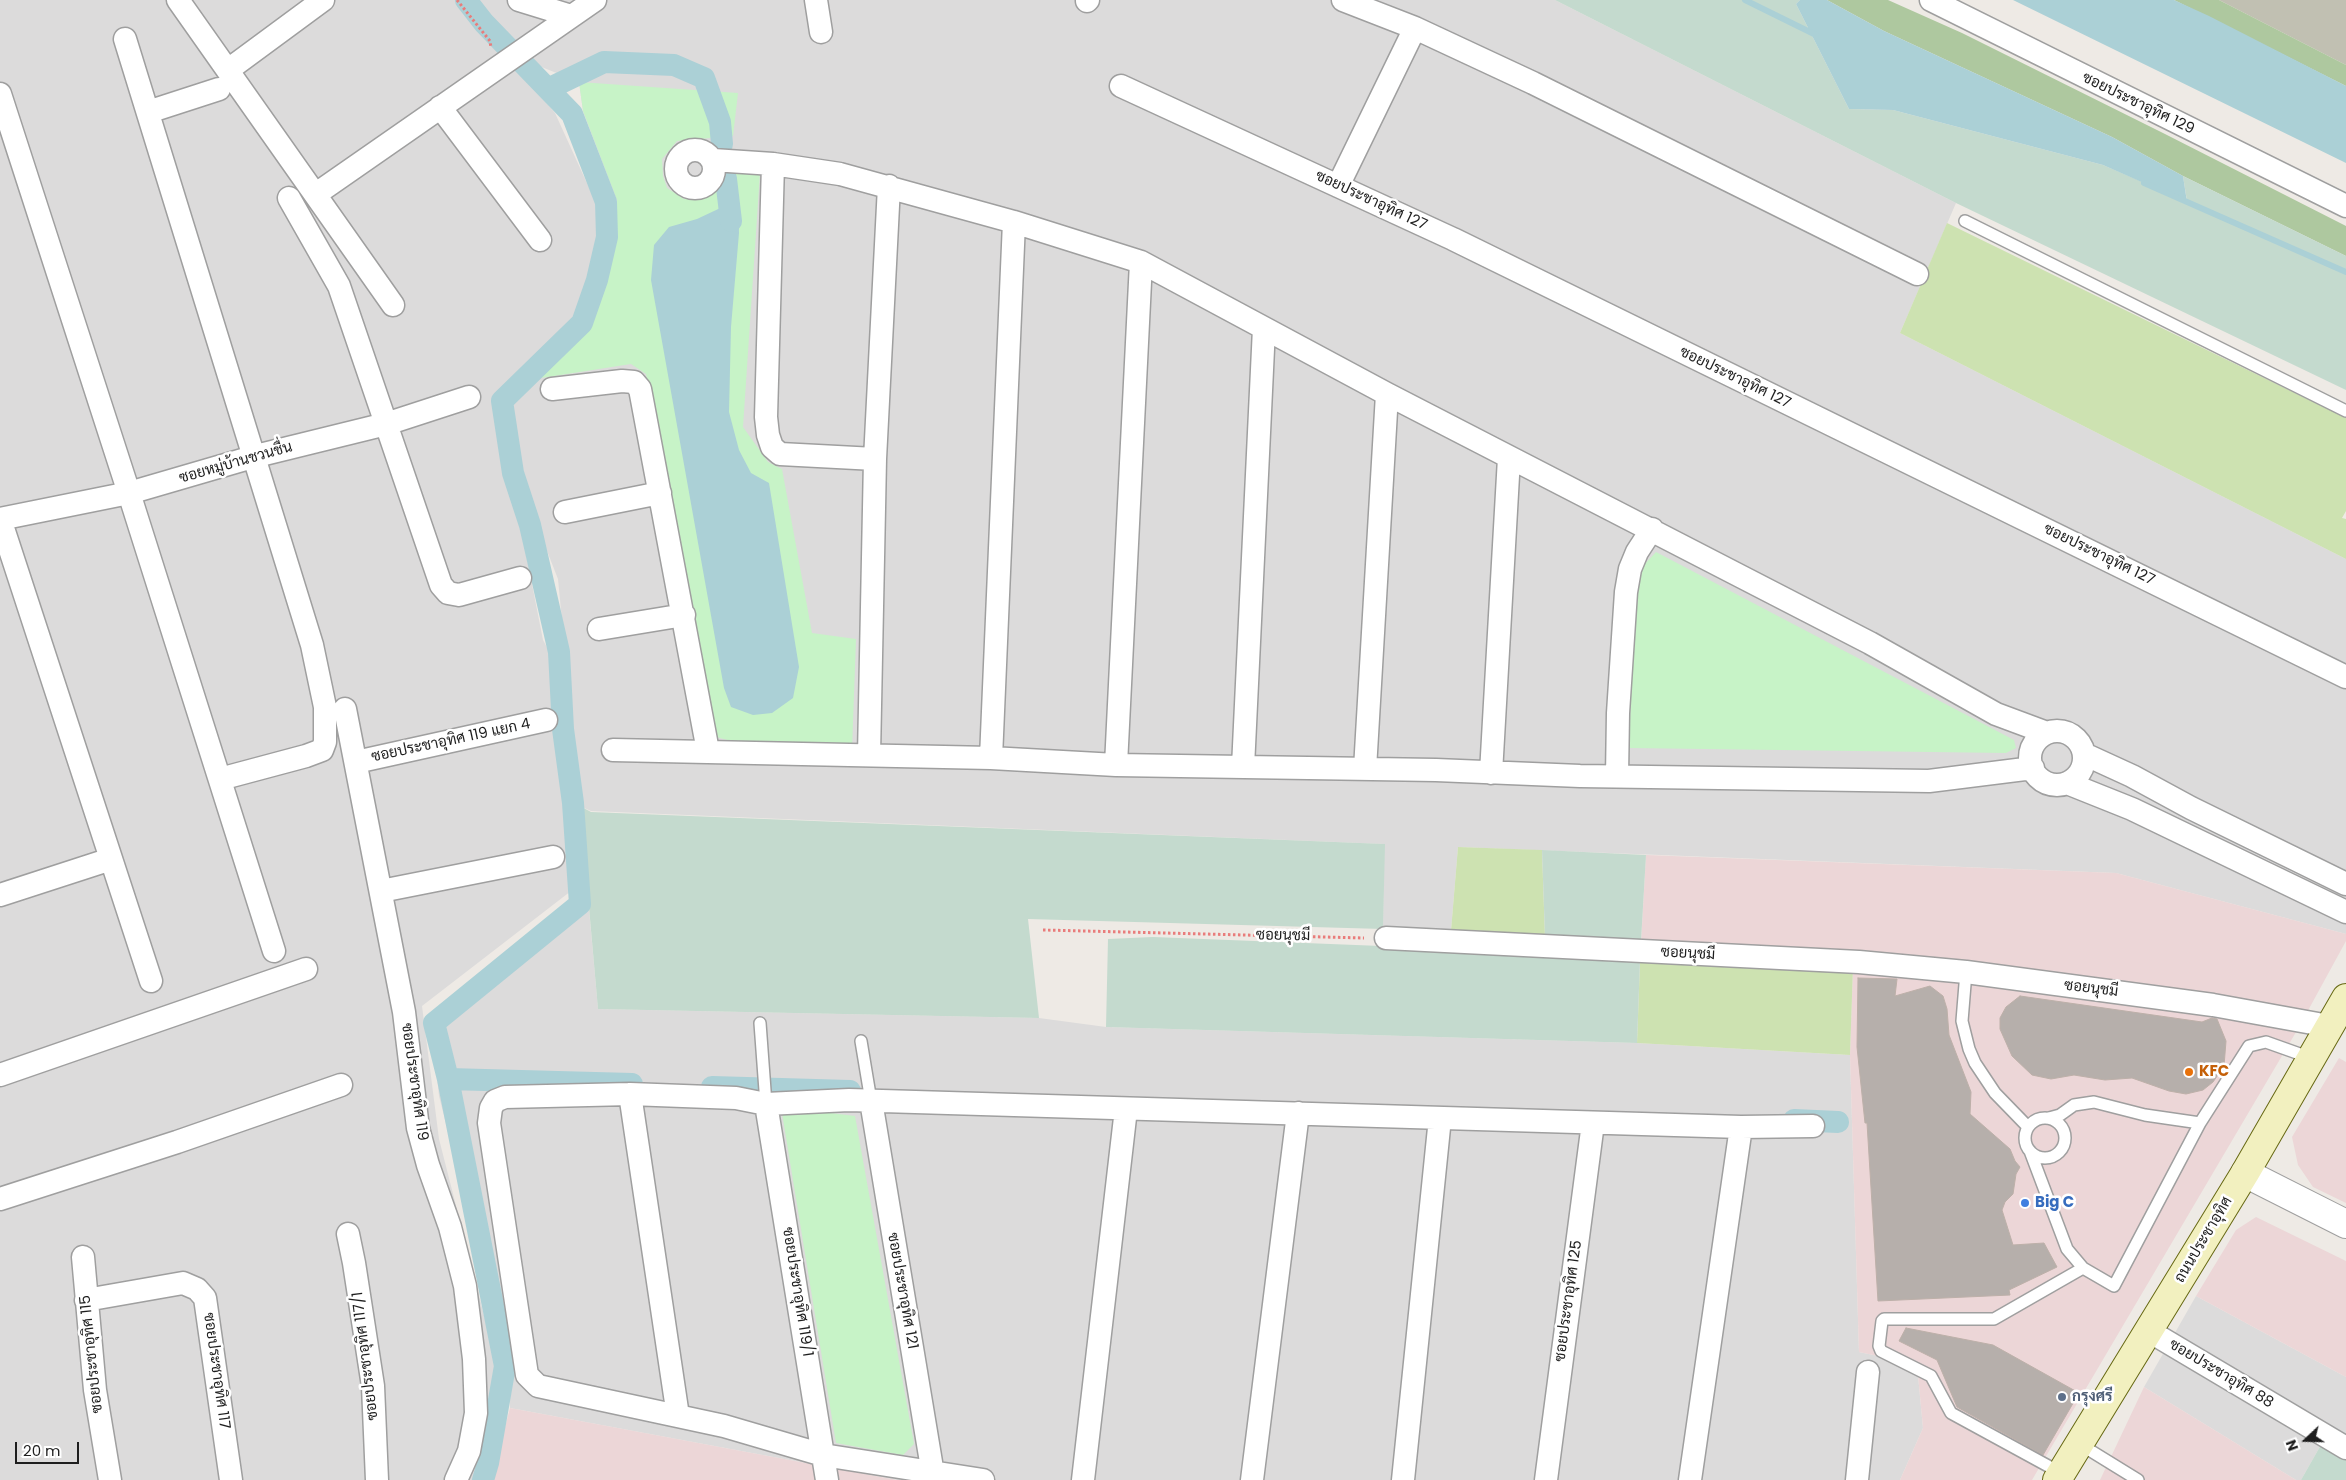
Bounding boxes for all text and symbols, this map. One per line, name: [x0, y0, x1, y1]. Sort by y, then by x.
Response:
street label: ซอยประชาอุทิศ 129: [2079, 69, 2197, 139]
street label: ซอยประชาอุทิศ 127: [1312, 167, 1430, 235]
street label: ซอยประชาอุทิศ 127: [1677, 343, 1793, 413]
street label: ซอยหมู่บ้านชวนชื่น: [177, 438, 295, 488]
street label: ซอยประชาอุทิศ 127: [2041, 520, 2157, 590]
street label: ซอยประชาอุทิศ 119 แยก 4: [370, 715, 532, 767]
street label: ซอยนุชมี: [1256, 927, 1310, 945]
street label: ซอยนุชมี: [1660, 944, 1716, 964]
street label: ซอยนุชมี: [2063, 977, 2119, 1001]
street label: ซอยประชาอุทิศ 119: [397, 1022, 431, 1142]
place label: KFC: [2199, 1063, 2229, 1081]
marker: KFC: [2183, 1066, 2195, 1078]
place label: Big C: [2035, 1194, 2074, 1212]
street label: ถนนประชาอุทิศ: [2171, 1194, 2237, 1286]
marker: Big C: [2019, 1197, 2031, 1209]
street label: ซอยประชาอุทิศ 119/1: [778, 1226, 816, 1358]
street label: ซอยประชาอุทิศ 121: [883, 1231, 921, 1351]
street label: ซอยประชาอุทิศ 125: [1552, 1239, 1586, 1363]
street label: ซอยประชาอุทิศ 117/1: [349, 1291, 383, 1421]
street label: ซอยประชาอุทิศ 115: [77, 1294, 107, 1414]
street label: ซอยประชาอุทิศ 117: [199, 1312, 233, 1430]
street label: ซอยประชาอุทิศ 88: [2165, 1336, 2277, 1412]
place label: กรุงศรี: [2072, 1388, 2112, 1406]
marker: กรุงศรี: [2056, 1391, 2068, 1403]
north arrow: [2281, 1415, 2331, 1465]
scale bar: [18, 1432, 81, 1464]
text: N: [2281, 1437, 2303, 1454]
text: 20 m: [23, 1440, 61, 1461]

